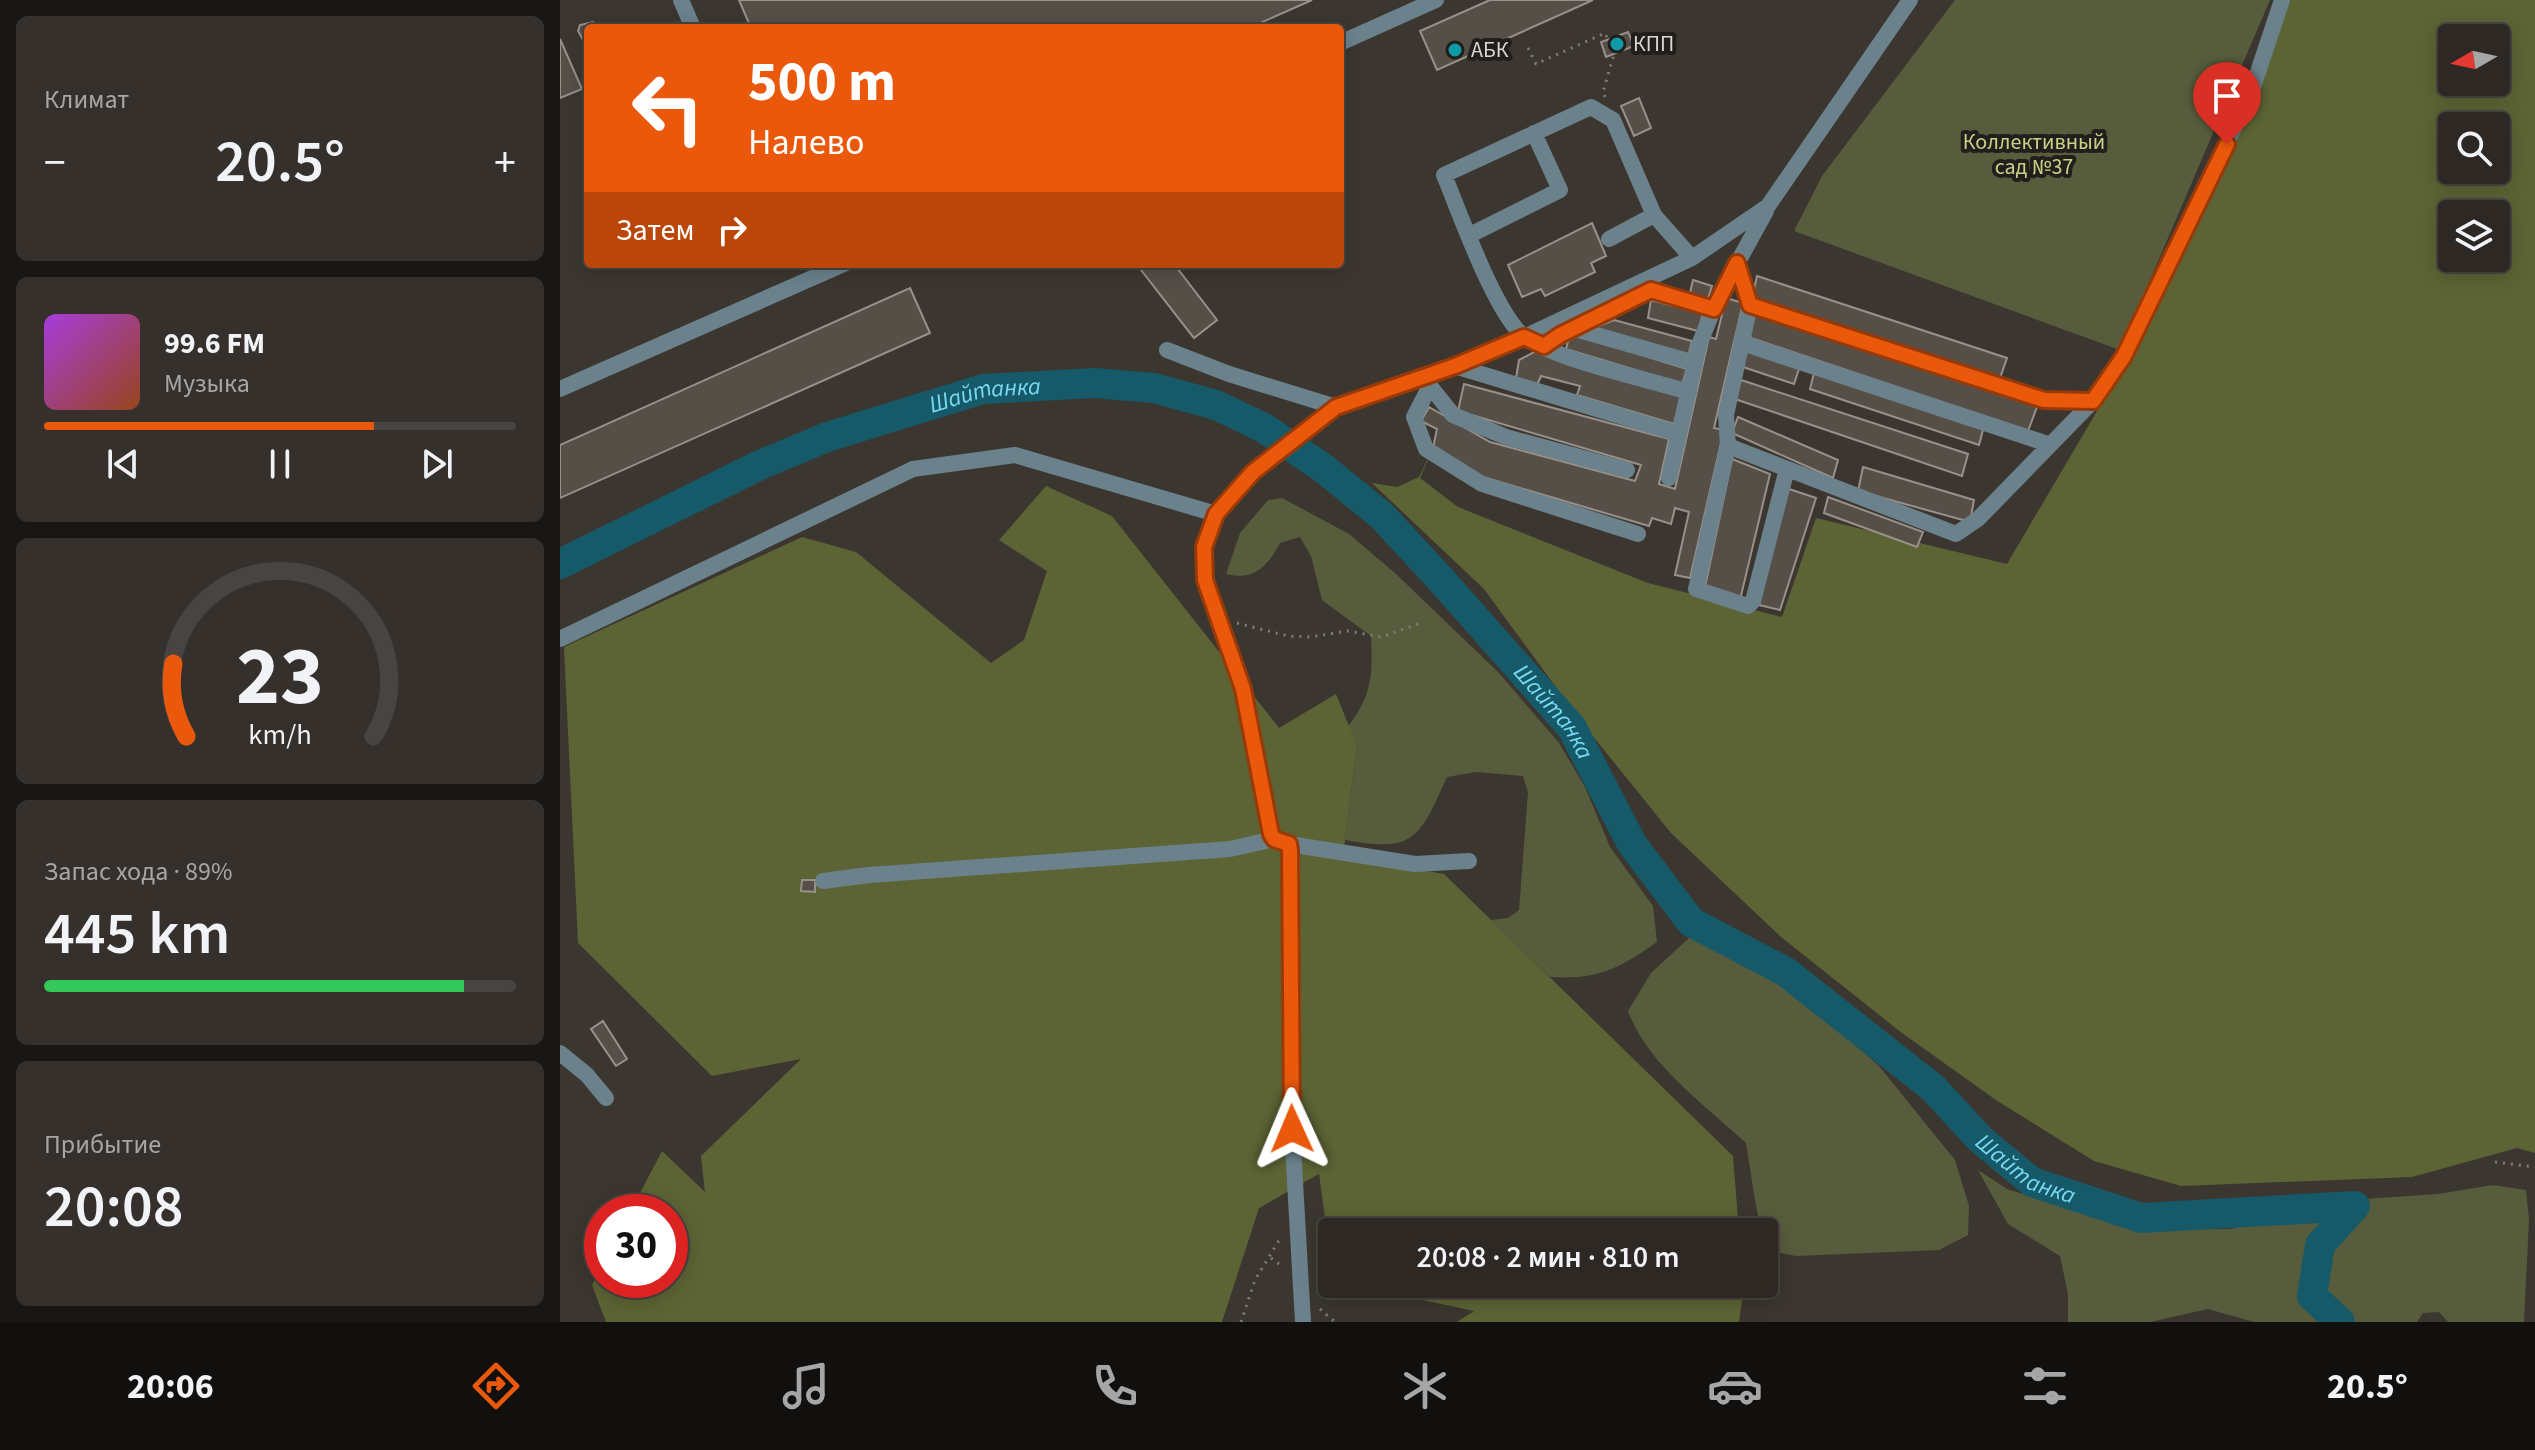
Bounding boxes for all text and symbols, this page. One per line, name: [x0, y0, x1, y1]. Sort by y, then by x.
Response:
north arrow: [2438, 24, 2510, 96]
map controls: [2438, 24, 2510, 272]
place label: КПП: [1633, 28, 1674, 60]
place label: АБК: [1471, 34, 1509, 66]
marker: КПП: [1608, 35, 1626, 53]
marker: АБК: [1446, 41, 1464, 59]
text: 500 m: [748, 43, 896, 122]
icon: left: [616, 56, 720, 160]
pin: [2193, 62, 2261, 144]
icon: arrive: [2205, 74, 2249, 118]
text: Климат: [44, 81, 129, 118]
button: search: [2438, 112, 2510, 184]
text: Налево: [748, 117, 864, 168]
text: 20.5°: [215, 120, 345, 205]
park label: Коллективный сад №37: [1963, 126, 2105, 183]
text: −: [44, 132, 66, 195]
text: +: [494, 132, 516, 195]
button: layers: [2438, 200, 2510, 272]
icon: right: [710, 208, 754, 252]
text: Затем: [616, 209, 694, 252]
text: 99.6 FM: [164, 322, 265, 365]
text: Музыка: [164, 365, 250, 402]
water label: Шайтанка: [924, 368, 1042, 422]
icon: previous: [101, 442, 145, 486]
icon: pause: [258, 442, 302, 486]
icon: next: [415, 442, 459, 486]
text: 23: [236, 618, 324, 736]
water label: Шайтанка: [1505, 656, 1603, 765]
text: km/h: [248, 715, 312, 755]
text: Запас хода · 89%: [44, 853, 232, 890]
text: 445 km: [44, 892, 230, 977]
position arrow: [1250, 1087, 1334, 1171]
water label: Шайтанка: [1968, 1125, 2080, 1213]
text: Прибытие: [44, 1126, 161, 1163]
text: 20:08: [44, 1165, 184, 1250]
speed limit sign: 30: [584, 1194, 688, 1298]
text: 20:08 · 2 мин · 810 m: [1417, 1236, 1679, 1279]
icon: directions: [468, 1358, 524, 1414]
icon: music: [778, 1358, 834, 1414]
icon: phone: [1087, 1358, 1143, 1414]
icon: climate: [1397, 1358, 1453, 1414]
icon: car: [1707, 1358, 1763, 1414]
icon: filters: [2017, 1358, 2073, 1414]
text: 20:06: [127, 1361, 214, 1412]
text: 20.5°: [2327, 1361, 2408, 1412]

